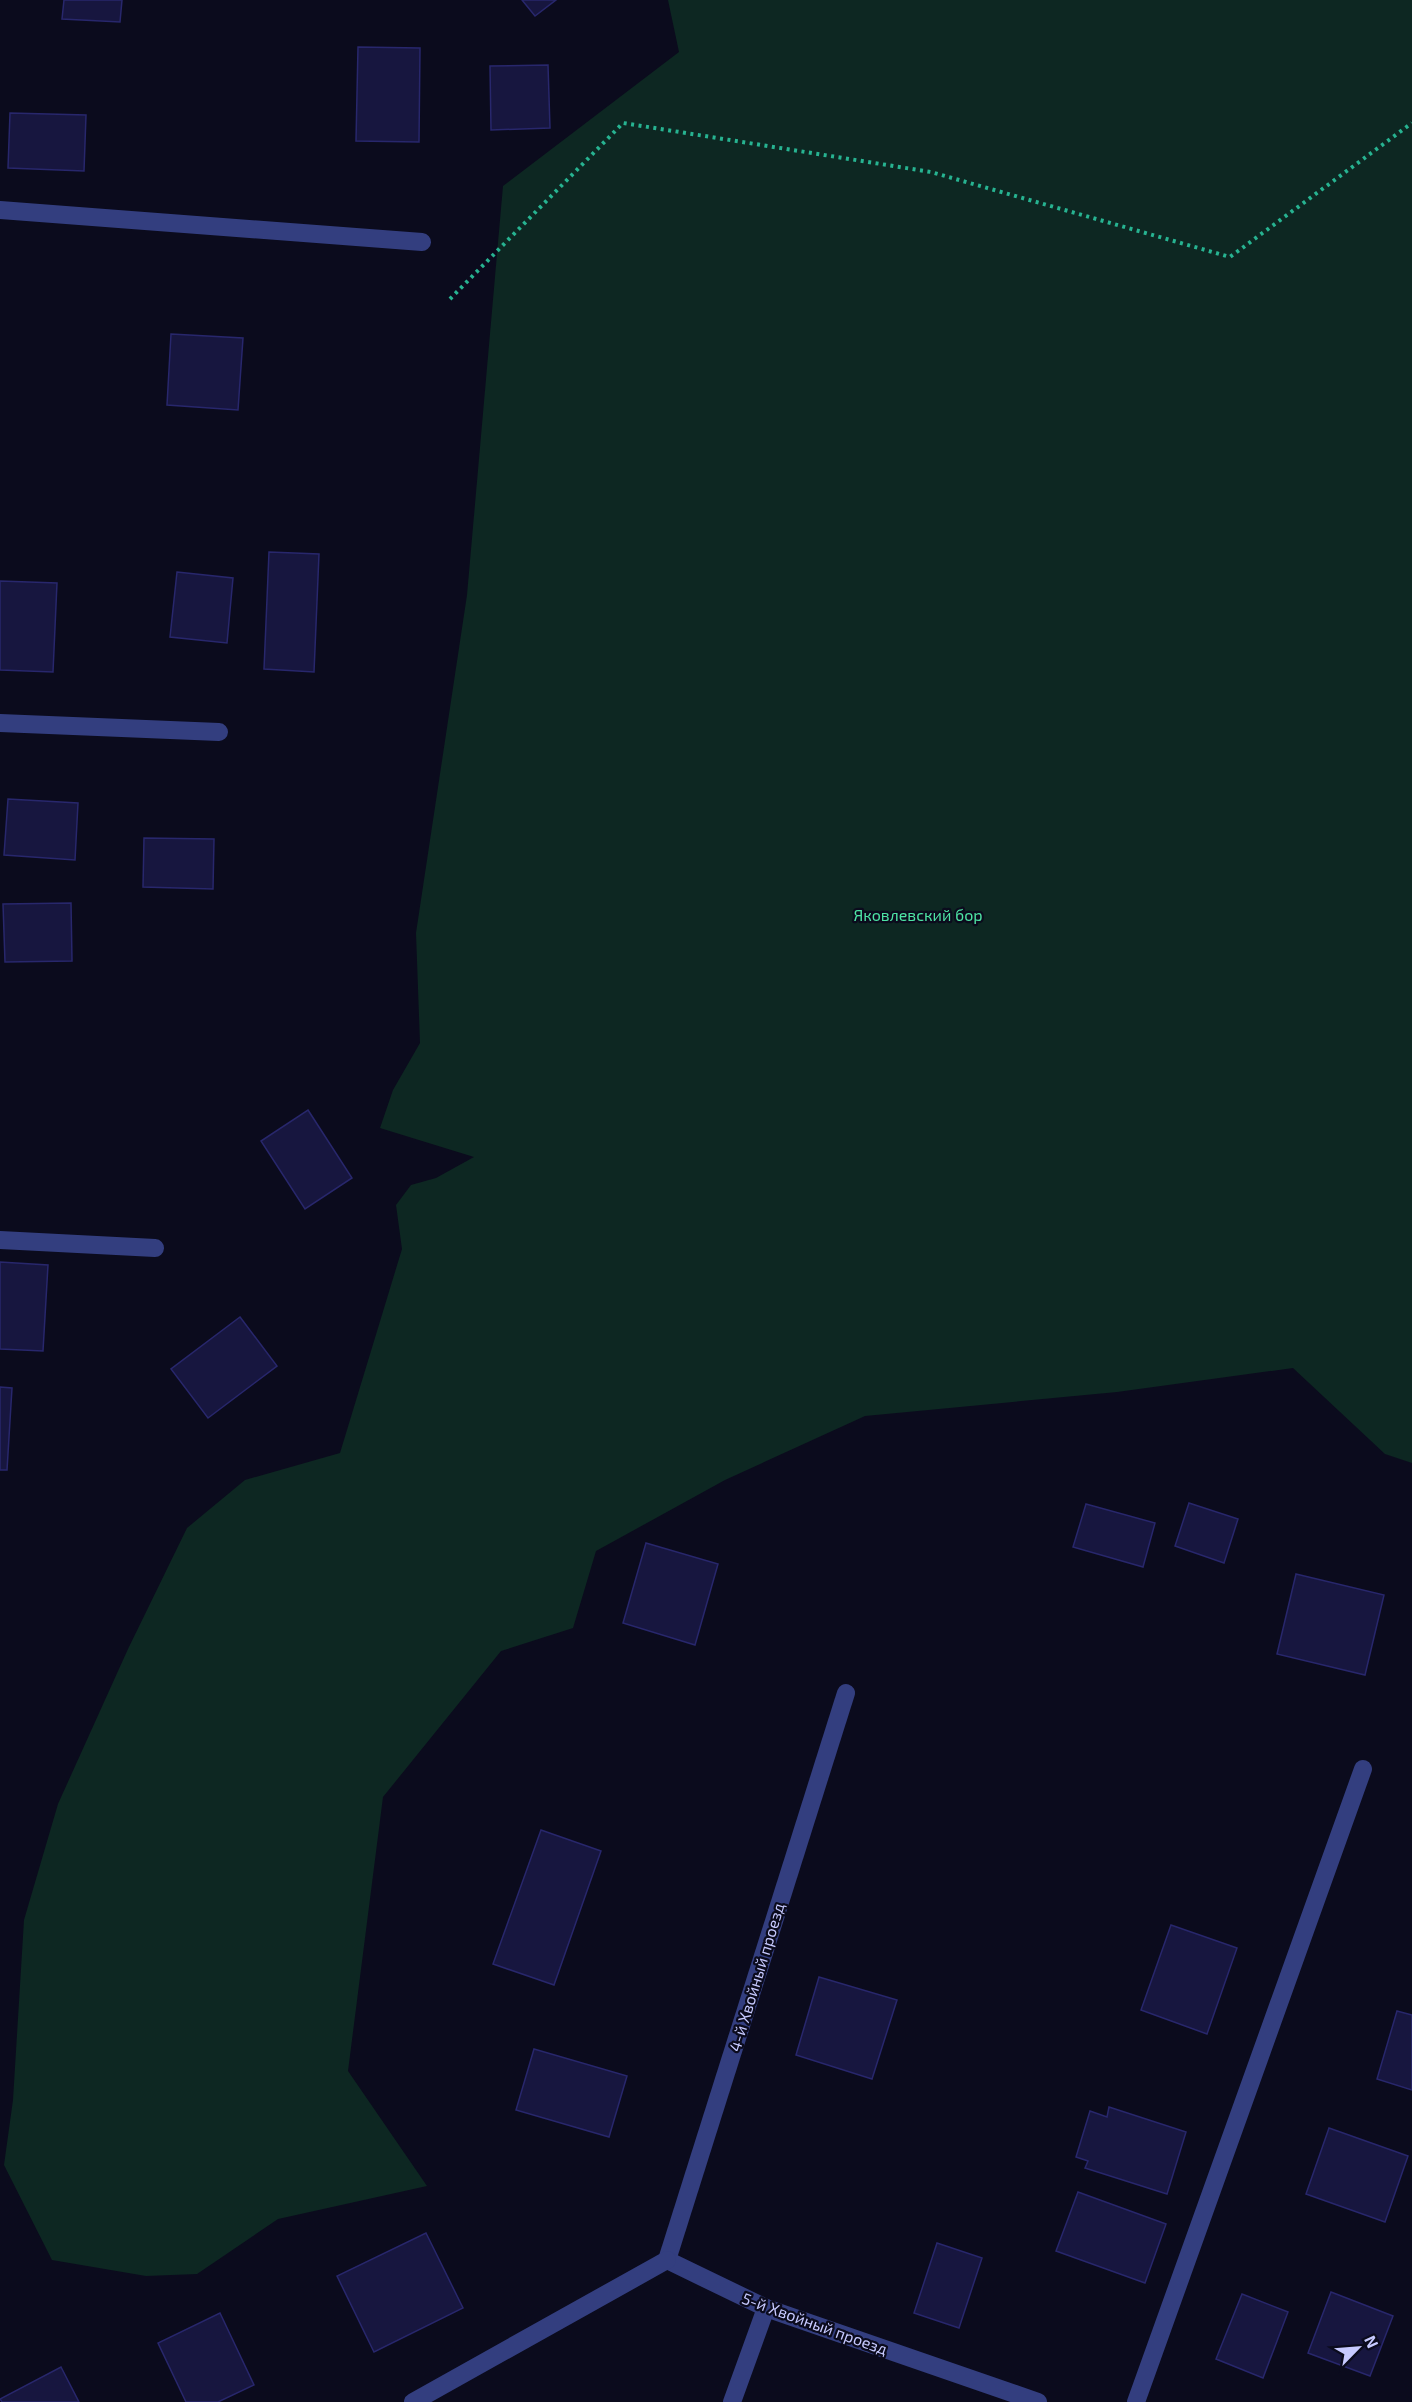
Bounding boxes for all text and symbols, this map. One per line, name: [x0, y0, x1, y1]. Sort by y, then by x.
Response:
park label: Яковлевский бор: [853, 905, 983, 924]
street label: 4-й Хвойный проезд: [724, 1900, 788, 2054]
street label: 5-й Хвойный проезд: [740, 2288, 890, 2358]
north arrow: [1328, 2318, 1388, 2378]
text: N: [1361, 2332, 1383, 2351]

